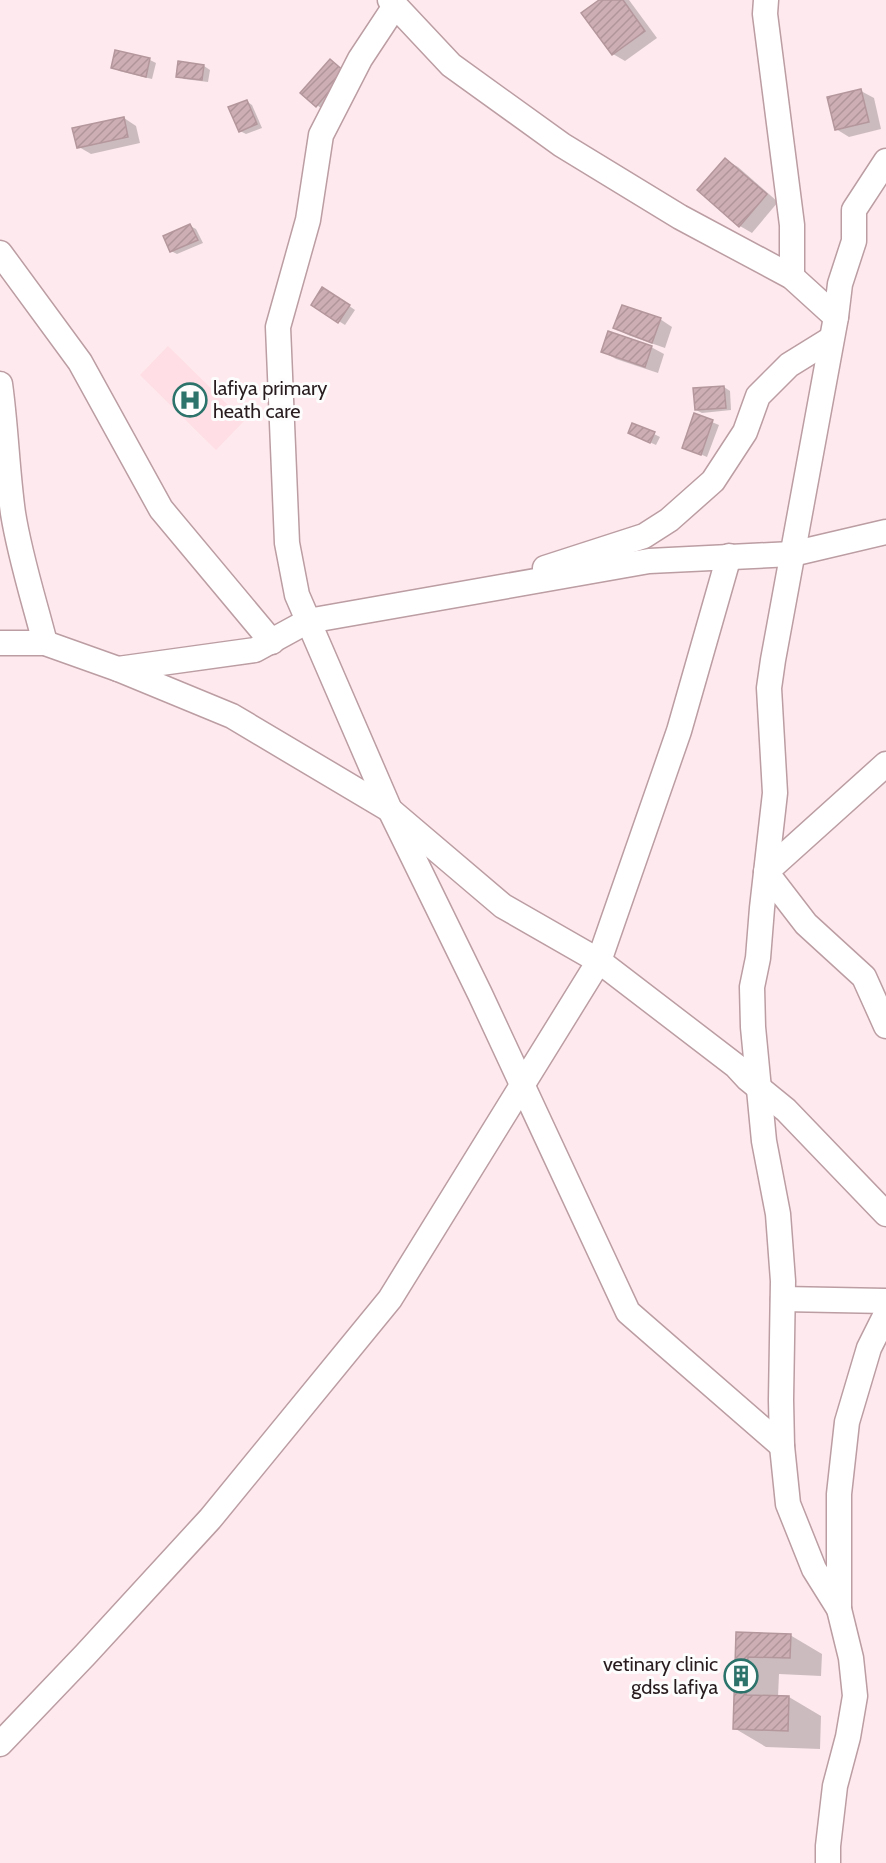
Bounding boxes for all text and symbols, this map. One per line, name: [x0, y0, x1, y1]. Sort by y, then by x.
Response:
place label: lafiya primary heath care: [213, 376, 327, 423]
hospital icon: lafiya primary heath care: [172, 382, 208, 418]
place label: vetinary clinic gdss lafiya: [603, 1652, 718, 1699]
building icon: vetinary clinic gdss lafiya: [723, 1658, 759, 1694]

